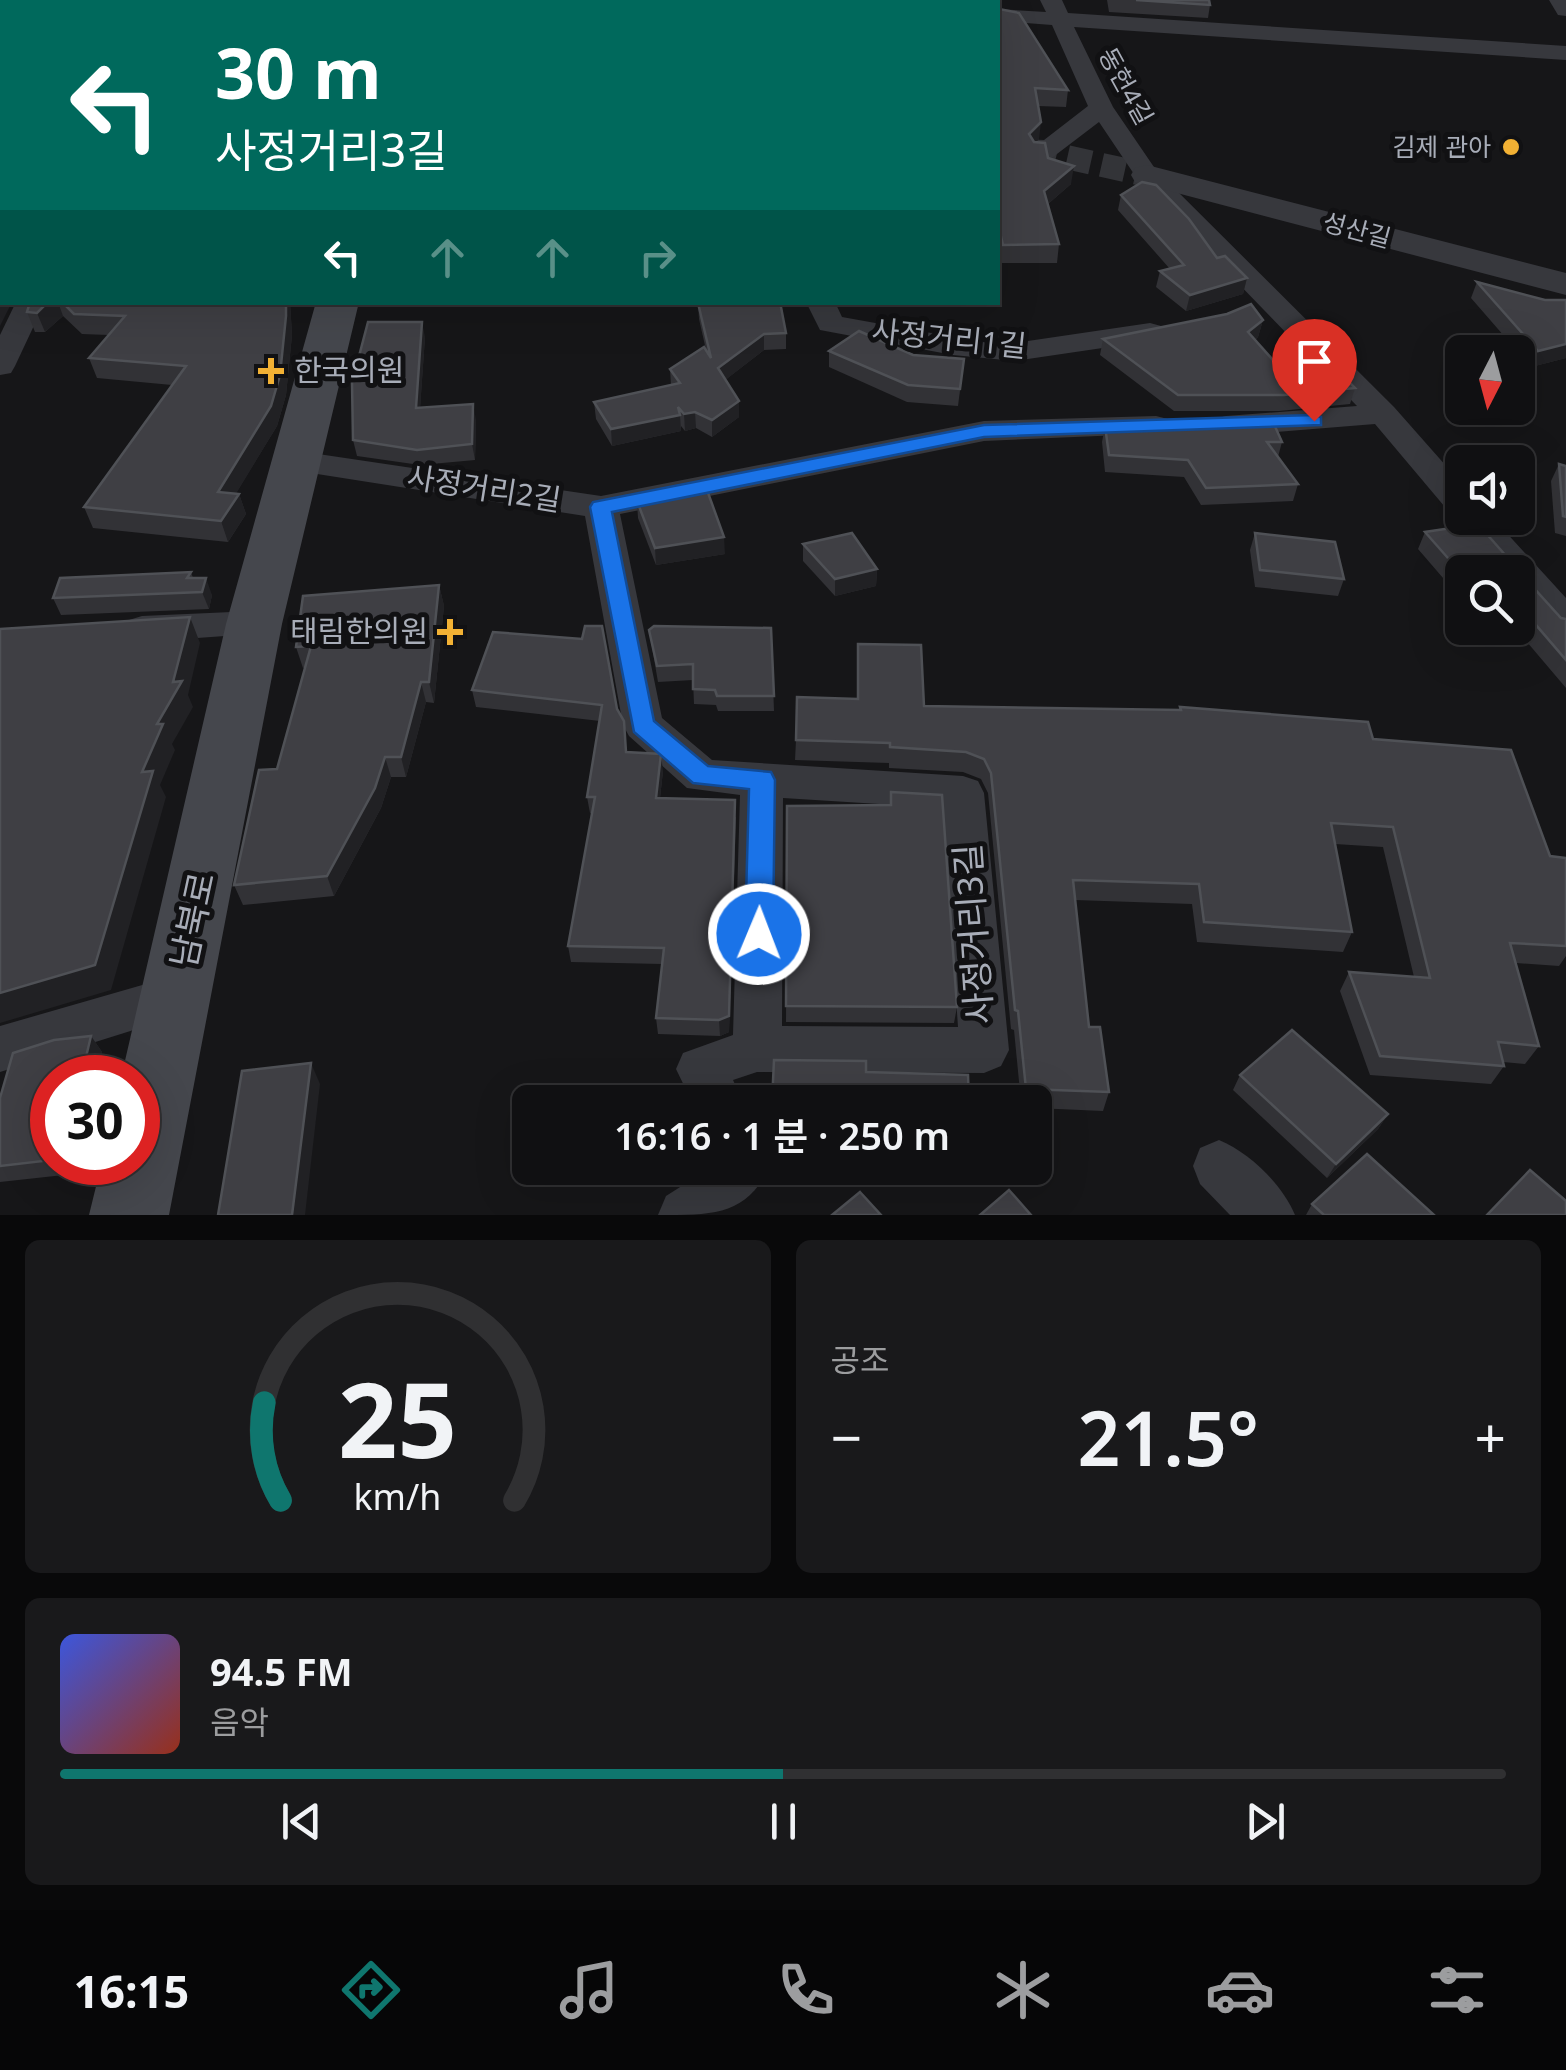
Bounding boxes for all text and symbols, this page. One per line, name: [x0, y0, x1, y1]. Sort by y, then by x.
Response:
text: 30 m: [215, 24, 382, 120]
icon: left: [50, 40, 180, 170]
street label: 동헌4길: [1092, 41, 1162, 130]
text: 사정거리3길: [215, 119, 448, 180]
place label: 김제 관아: [1392, 129, 1491, 163]
marker: 김제 관아: [1500, 136, 1522, 158]
street label: 성산길: [1320, 204, 1395, 254]
icon: left: [315, 230, 370, 285]
icon: ahead: [420, 230, 475, 285]
icon: ahead: [525, 230, 580, 285]
icon: right: [630, 230, 685, 285]
street label: 사정거리1길: [870, 309, 1028, 366]
pin: [1272, 319, 1357, 422]
icon: arrive: [1287, 334, 1342, 389]
north arrow: [1445, 335, 1535, 425]
map controls: [1445, 335, 1535, 645]
place label: 한국의원: [294, 349, 404, 390]
marker: 한국의원: [258, 358, 284, 384]
button: sound: [1445, 445, 1535, 535]
street label: 사정거리2길: [404, 455, 564, 520]
button: search: [1445, 555, 1535, 645]
place label: 태림한의원: [290, 610, 428, 651]
marker: 태림한의원: [437, 619, 463, 645]
street label: 사정거리3길: [943, 842, 1002, 1026]
street label: 남북로: [159, 868, 225, 972]
position arrow: [707, 882, 811, 986]
speed limit sign: 30: [30, 1055, 160, 1185]
text: 16:16 · 1 분 · 250 m: [614, 1109, 950, 1161]
text: 공조: [831, 1338, 889, 1381]
text: 25: [338, 1347, 457, 1488]
text: 21.5°: [1078, 1386, 1259, 1488]
text: −: [831, 1399, 862, 1474]
text: +: [1475, 1399, 1506, 1474]
text: km/h: [354, 1472, 442, 1520]
text: 94.5 FM: [210, 1645, 352, 1697]
text: 음악: [210, 1700, 269, 1743]
icon: previous: [274, 1794, 329, 1849]
icon: pause: [756, 1794, 811, 1849]
icon: next: [1238, 1794, 1293, 1849]
icon: directions: [336, 1955, 406, 2025]
icon: music: [554, 1955, 624, 2025]
icon: phone: [771, 1955, 841, 2025]
icon: climate: [988, 1955, 1058, 2025]
icon: car: [1205, 1955, 1275, 2025]
icon: filters: [1422, 1955, 1492, 2025]
text: 16:15: [74, 1960, 189, 2021]

